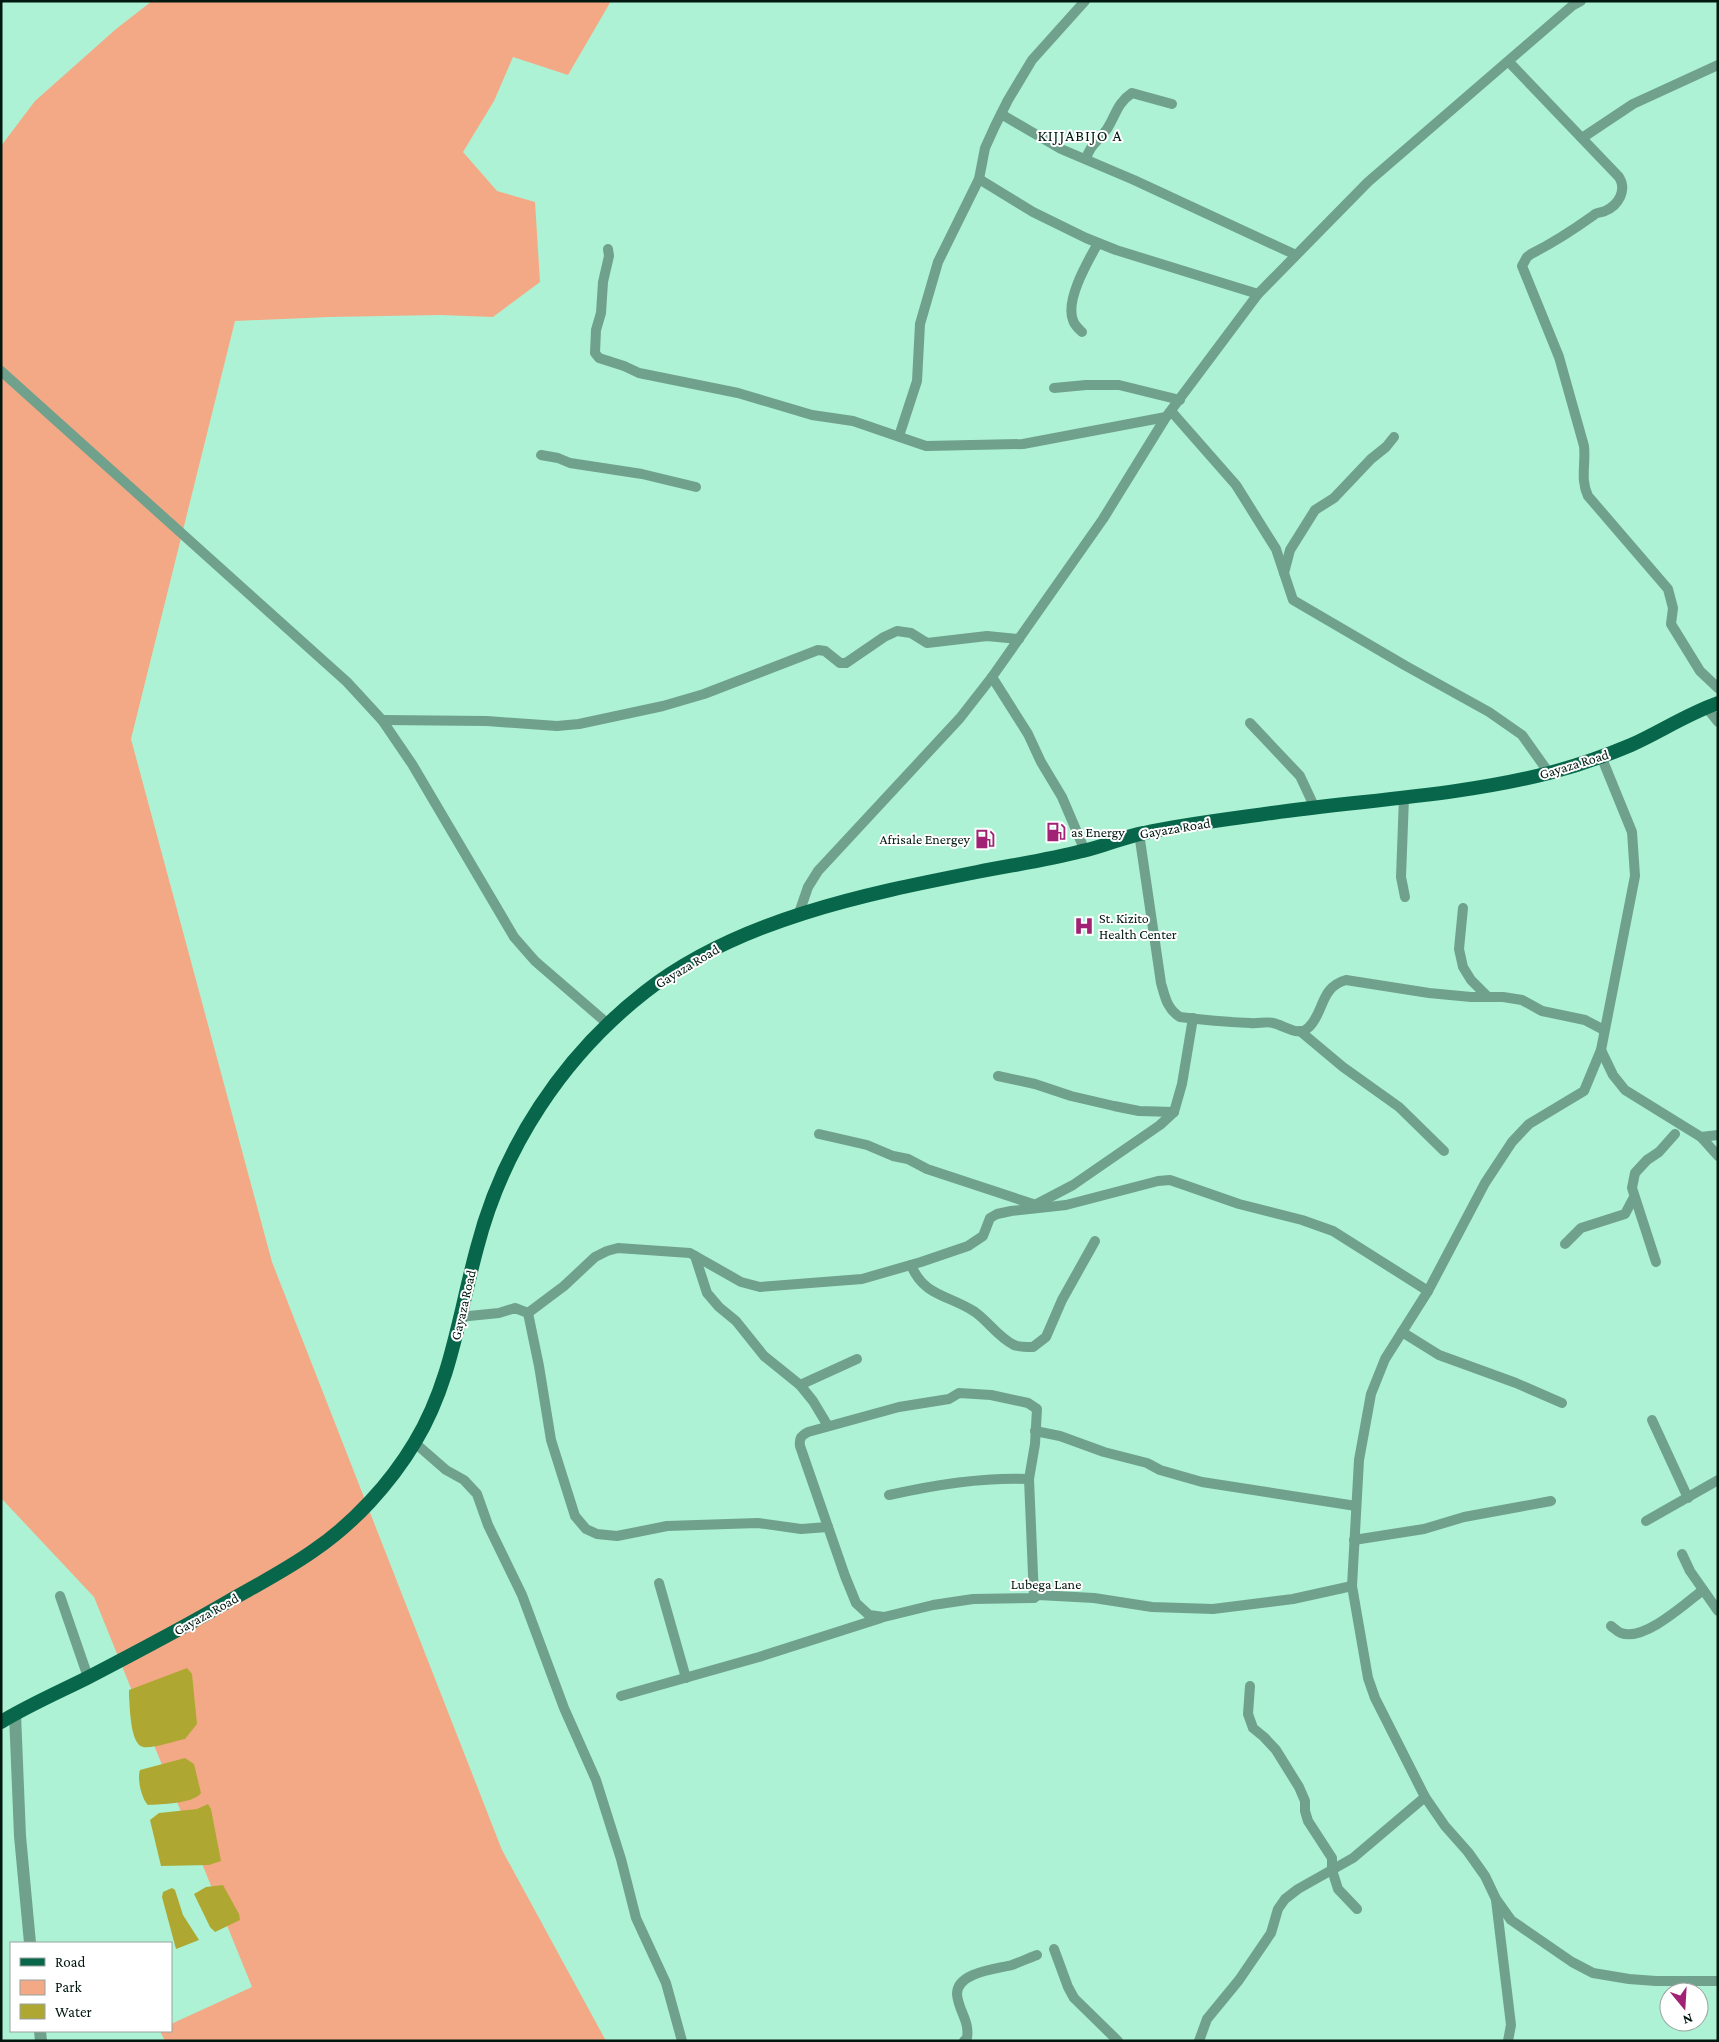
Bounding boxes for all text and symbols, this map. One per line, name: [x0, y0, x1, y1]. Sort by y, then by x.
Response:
district label: KIJJABIJO A: [1038, 127, 1122, 145]
street label: Gayaza Road: [1537, 746, 1611, 782]
street label: Gayaza Road: [1138, 814, 1212, 841]
fuel station icon: as Energy: [1045, 821, 1067, 843]
place label: as Energy: [1071, 824, 1125, 840]
fuel station icon: Afrisale Energey: [974, 828, 996, 850]
place label: Afrisale Energey: [880, 831, 971, 847]
place label: St. Kizito Health Center: [1099, 910, 1177, 942]
hospital icon: St. Kizito Health Center: [1073, 915, 1095, 937]
street label: Gayaza Road: [652, 940, 722, 991]
street label: Gayaza Road: [447, 1268, 479, 1342]
street label: Lubega Lane: [1011, 1576, 1081, 1592]
street label: Gayaza Road: [171, 1589, 242, 1638]
legend: [10, 1942, 172, 2032]
text: Road: [55, 1954, 86, 1970]
text: Park: [55, 1979, 82, 1995]
north arrow: [1659, 1982, 1709, 2032]
text: Water: [55, 2004, 92, 2020]
text: N: [1681, 2010, 1695, 2029]

